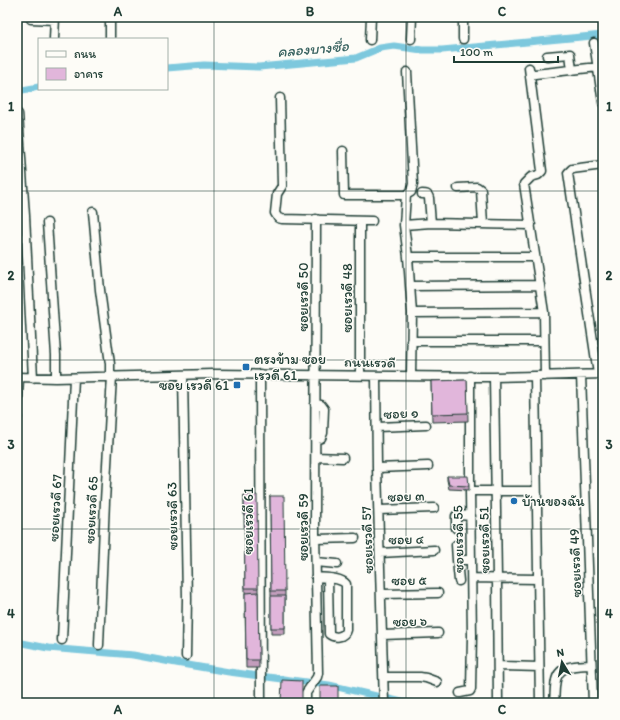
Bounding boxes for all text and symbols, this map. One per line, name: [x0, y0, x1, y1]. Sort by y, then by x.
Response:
text: A: [113, 4, 123, 19]
text: B: [306, 4, 315, 19]
text: C: [498, 4, 507, 19]
water label: คลองบางซื่อ: [277, 37, 350, 61]
legend: [38, 38, 168, 90]
scale bar: [454, 38, 558, 64]
text: 100 m: [460, 45, 493, 59]
text: ถนน: [74, 47, 96, 61]
text: อาคาร: [74, 67, 104, 81]
text: 1: [8, 99, 14, 114]
text: 1: [606, 99, 612, 114]
street label: ซอยเรวดี 50: [295, 262, 312, 332]
street label: ซอยเรวดี 48: [339, 263, 356, 333]
text: 2: [8, 268, 15, 283]
text: 2: [606, 268, 613, 283]
place label: ตรงข้าม ซอย เรวดี 61: [254, 351, 326, 384]
street label: ถนนเรวดี: [344, 354, 396, 371]
marker: ตรงข้าม ซอย เรวดี 61: [241, 362, 251, 372]
place label: ซอย เรวดี 61: [159, 377, 229, 394]
marker: ซอย เรวดี 61: [232, 380, 242, 390]
street label: ซอย ๑: [383, 404, 419, 423]
text: 3: [7, 437, 15, 452]
text: 3: [605, 437, 613, 452]
street label: ซอยเรวดี 67: [45, 474, 66, 542]
street label: ซอยเรวดี 65: [81, 476, 102, 544]
street label: ซอยเรวดี 63: [163, 481, 182, 550]
street label: ซอยเรวดี 61: [240, 487, 257, 554]
street label: ซอย ๓: [387, 487, 425, 506]
street label: ซอยเรวดี 59: [295, 493, 312, 561]
place label: บ้านของฉัน: [522, 493, 585, 510]
marker: บ้านของฉัน: [509, 496, 519, 506]
street label: ซอยเรวดี 55: [449, 505, 468, 573]
street label: ซอยเรวดี 57: [358, 506, 377, 574]
street label: ซอยเรวดี 51: [475, 506, 494, 574]
street label: ซอยเรวดี 49: [566, 528, 585, 598]
street label: ซอย ๔: [388, 530, 424, 549]
street label: ซอย ๕: [391, 572, 427, 589]
text: 4: [7, 606, 15, 621]
text: 4: [605, 606, 613, 621]
street label: ซอย ๖: [393, 612, 428, 631]
north arrow: [542, 642, 582, 682]
text: N: [556, 646, 565, 660]
text: A: [113, 702, 123, 717]
text: B: [306, 702, 315, 717]
text: C: [498, 702, 507, 717]

